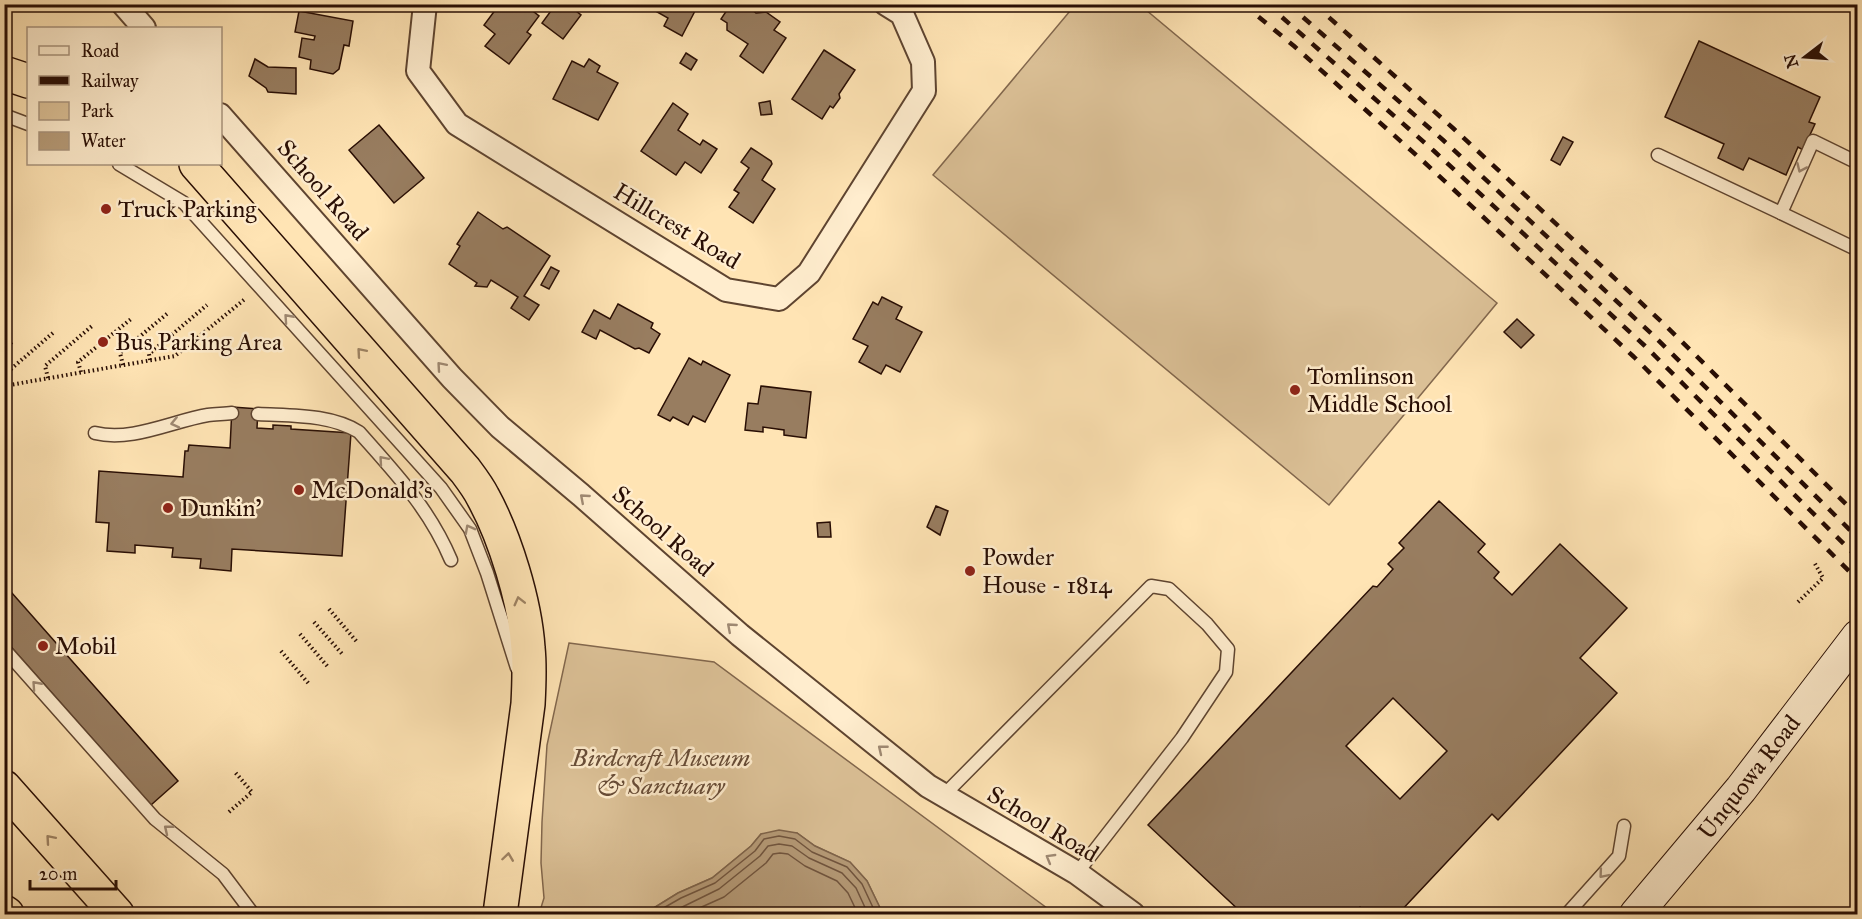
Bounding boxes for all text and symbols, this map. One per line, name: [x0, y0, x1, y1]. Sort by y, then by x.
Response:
legend: [27, 27, 222, 165]
north arrow: [1775, 27, 1835, 87]
text: Road: [81, 40, 119, 62]
text: N: [1780, 52, 1802, 71]
text: Railway: [81, 70, 139, 92]
text: Park: [81, 100, 114, 122]
text: Water: [81, 130, 126, 152]
street label: School Road: [271, 133, 375, 247]
one-way arrow: [1796, 162, 1808, 173]
street label: Hillcrest Road: [608, 176, 746, 276]
place label: Truck Parking: [118, 194, 257, 224]
marker: Truck Parking: [99, 202, 113, 216]
one-way arrow: [284, 314, 295, 324]
place label: Bus Parking Area: [115, 327, 283, 357]
marker: Bus Parking Area: [96, 335, 110, 349]
one-way arrow: [357, 348, 368, 359]
place label: Tomlinson Middle School: [1307, 361, 1453, 419]
one-way arrow: [437, 362, 448, 373]
marker: Tomlinson Middle School: [1288, 383, 1302, 397]
one-way arrow: [170, 416, 180, 429]
one-way arrow: [380, 456, 391, 467]
place label: McDonald's: [311, 475, 433, 505]
street label: School Road: [606, 479, 720, 583]
marker: McDonald's: [292, 483, 306, 497]
place label: Dunkin': [180, 493, 261, 523]
one-way arrow: [580, 494, 591, 505]
marker: Dunkin': [161, 501, 175, 515]
one-way arrow: [465, 525, 476, 535]
place label: Powder House - 1814: [982, 542, 1112, 600]
marker: Powder House - 1814: [963, 564, 977, 578]
one-way arrow: [514, 596, 527, 606]
one-way arrow: [727, 623, 738, 634]
place label: Mobil: [55, 631, 117, 661]
marker: Mobil: [36, 639, 50, 653]
one-way arrow: [32, 681, 43, 692]
street label: Unquowa Road: [1691, 709, 1807, 845]
park label: Birdcraft Museum & Sanctuary: [571, 743, 750, 801]
one-way arrow: [878, 746, 889, 757]
street label: School Road: [982, 779, 1104, 869]
one-way arrow: [163, 825, 174, 836]
one-way arrow: [46, 835, 57, 846]
one-way arrow: [501, 852, 513, 861]
scale bar: [30, 853, 116, 891]
one-way arrow: [1046, 854, 1056, 865]
text: 20 m: [39, 863, 77, 885]
one-way arrow: [1600, 867, 1611, 878]

